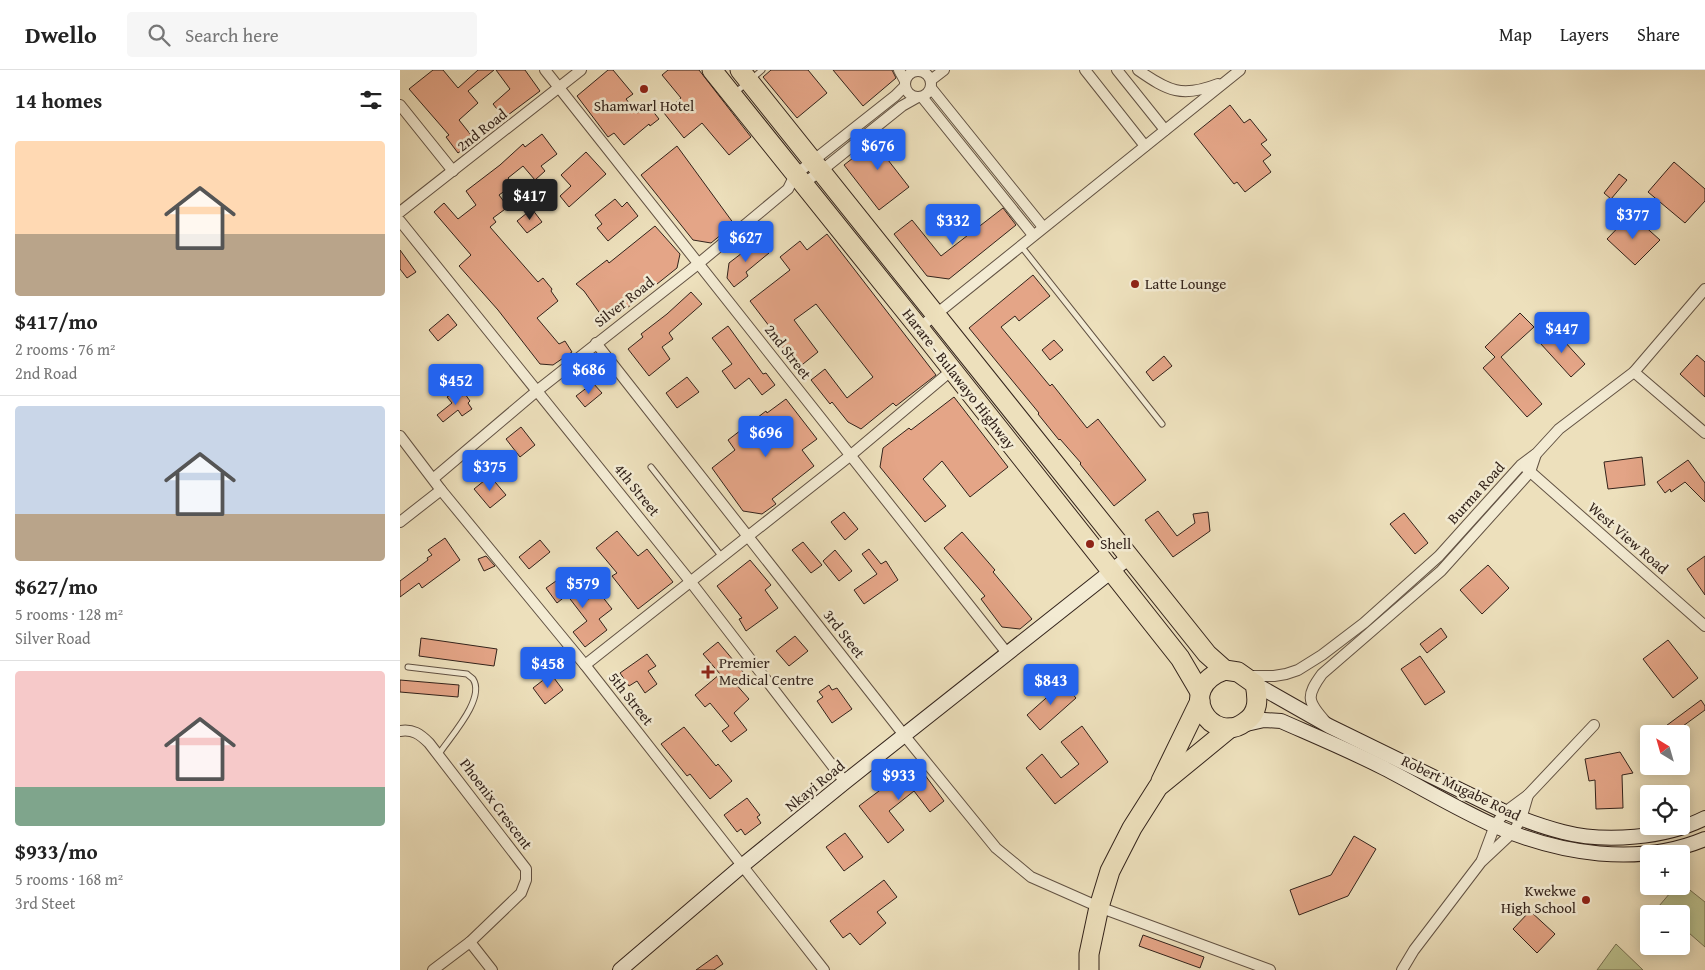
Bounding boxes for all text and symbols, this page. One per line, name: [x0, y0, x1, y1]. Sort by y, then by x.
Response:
search box: [127, 12, 477, 57]
text: Dwello: [25, 17, 97, 52]
icon: search: [145, 21, 173, 49]
text: Search here: [185, 21, 279, 49]
text: Map: [1499, 21, 1532, 48]
text: Layers: [1560, 21, 1609, 48]
text: Share: [1637, 21, 1680, 48]
marker: Shamwarl Hotel: [638, 83, 650, 95]
text: 14 homes: [15, 85, 102, 116]
icon: filters: [357, 86, 385, 114]
place label: Shamwarl Hotel: [594, 95, 694, 116]
street label: 2nd Road: [452, 103, 511, 156]
pin: $676: [848, 128, 908, 171]
text: $676: [861, 133, 895, 157]
icon: home: [155, 173, 245, 263]
pin: $417: [500, 178, 560, 221]
text: $417: [513, 183, 547, 207]
pin: $377: [1603, 198, 1663, 240]
text: $377: [1616, 202, 1650, 226]
pin: $332: [923, 204, 983, 246]
text: $332: [936, 208, 970, 232]
pin: $627: [716, 220, 776, 263]
text: $627: [729, 225, 763, 249]
street label: Silver Road: [589, 272, 658, 332]
place label: Latte Lounge: [1145, 273, 1226, 294]
marker: Latte Lounge: [1129, 278, 1141, 290]
street label: Harare - Bulawayo Highway: [898, 304, 1021, 454]
text: $417/mo: [15, 306, 98, 337]
pin: $447: [1532, 312, 1592, 354]
text: $447: [1545, 316, 1579, 340]
street label: 2nd Street: [760, 320, 817, 384]
text: 2 rooms · 76 m²: [15, 337, 115, 361]
pin: $686: [559, 352, 619, 395]
text: $686: [572, 357, 606, 381]
text: 2nd Road: [15, 361, 77, 385]
pin: $452: [426, 364, 486, 406]
text: $452: [439, 368, 473, 392]
pin: $696: [736, 416, 796, 458]
text: $696: [749, 420, 783, 444]
icon: home: [155, 439, 245, 529]
pin: $375: [460, 450, 520, 492]
text: $375: [473, 454, 507, 478]
street label: Burma Road: [1442, 457, 1509, 528]
street label: 4th Street: [610, 459, 666, 521]
street label: West View Road: [1584, 497, 1673, 578]
place label: Shell: [1100, 533, 1131, 554]
marker: Shell: [1084, 538, 1096, 550]
pin: $579: [553, 566, 613, 609]
text: $627/mo: [15, 571, 98, 602]
text: $579: [566, 571, 600, 595]
text: 5 rooms · 128 m²: [15, 602, 123, 626]
street label: 3rd Steet: [819, 605, 871, 663]
text: Silver Road: [15, 626, 90, 650]
pin: $458: [518, 646, 578, 689]
text: $458: [531, 651, 565, 675]
place label: Premier Medical Centre: [719, 652, 814, 690]
pin: $843: [1021, 664, 1081, 706]
marker: Premier Medical Centre: [701, 665, 715, 679]
street label: 5th Street: [604, 668, 659, 730]
text: $843: [1034, 668, 1068, 692]
icon: home: [155, 704, 245, 794]
north arrow: [1640, 725, 1690, 775]
map controls: [1640, 725, 1690, 955]
street label: Robert Mugabe Road: [1398, 750, 1524, 826]
street label: Phoenix Crescent: [455, 754, 538, 854]
street label: Nkayi Road: [781, 755, 849, 816]
pin: $933: [869, 758, 929, 801]
text: $933: [882, 763, 916, 787]
button: locate: [1640, 785, 1690, 835]
text: $933/mo: [15, 836, 98, 867]
button: +: [1640, 845, 1690, 895]
text: 5 rooms · 168 m²: [15, 867, 123, 891]
place label: Kwekwe High School: [1501, 880, 1576, 918]
text: 3rd Steet: [15, 891, 75, 915]
marker: Kwekwe High School: [1580, 894, 1592, 906]
button: −: [1640, 905, 1690, 955]

